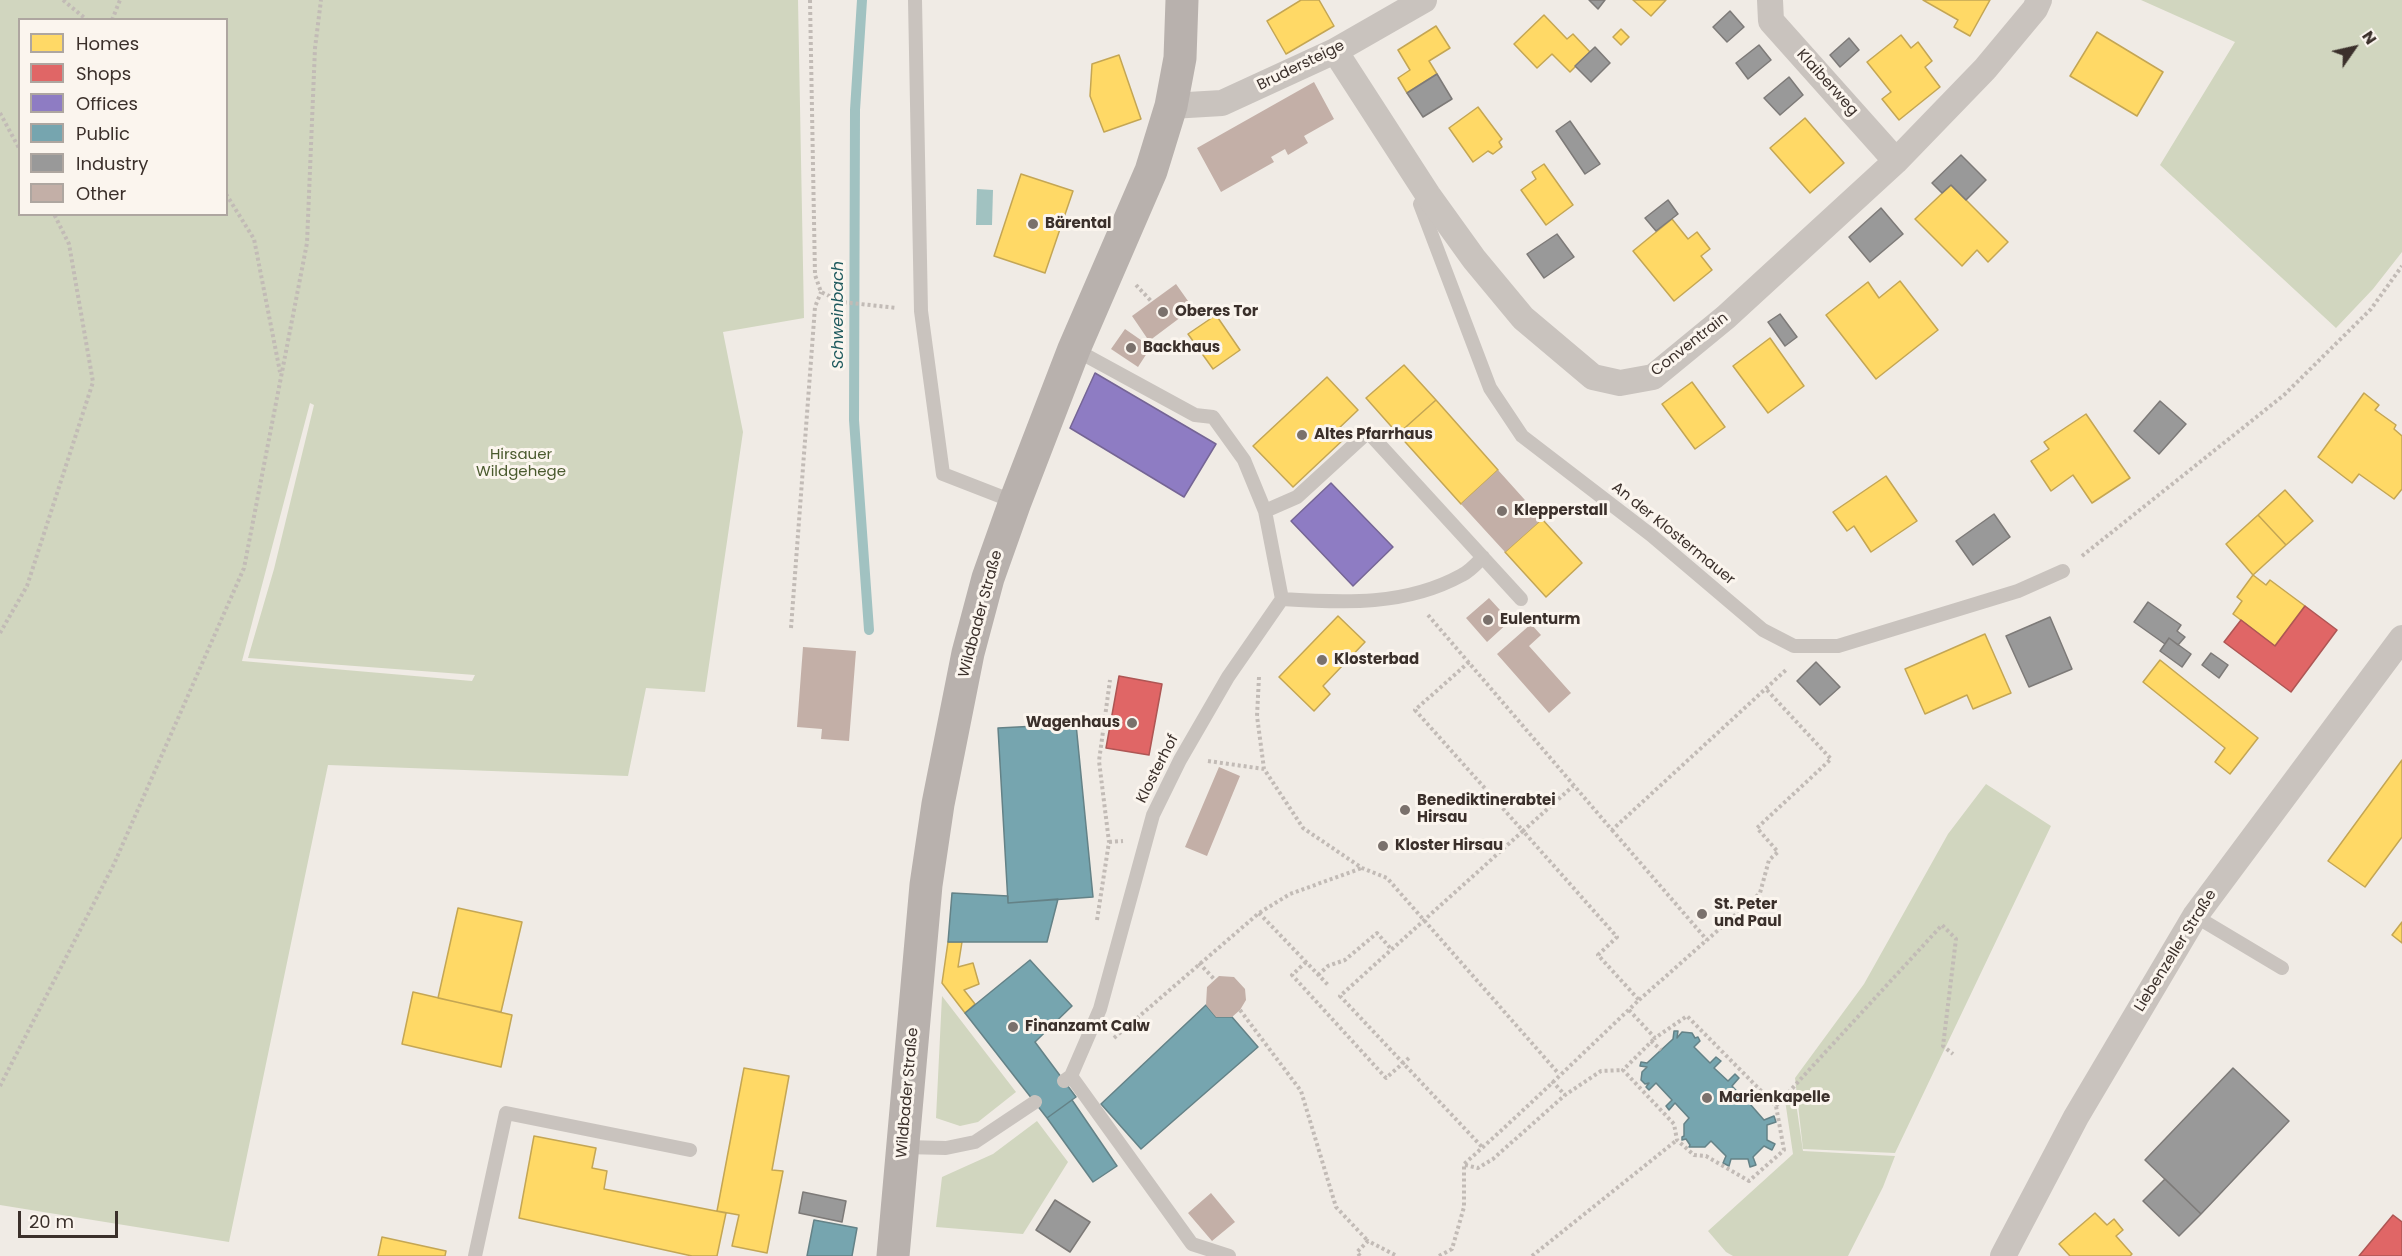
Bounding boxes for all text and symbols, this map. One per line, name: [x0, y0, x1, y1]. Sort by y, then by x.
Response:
legend: [18, 18, 228, 216]
north arrow: [2324, 18, 2384, 78]
text: N: [2356, 26, 2382, 49]
text: Homes: [76, 31, 139, 56]
street label: Brudersteige: [1254, 37, 1348, 95]
street label: Klaiberweg: [1792, 46, 1862, 120]
text: Shops: [76, 61, 131, 86]
text: Offices: [76, 91, 138, 116]
text: Public: [76, 121, 130, 146]
text: Industry: [76, 151, 148, 176]
text: Other: [76, 181, 126, 206]
place label: Bärental: [1045, 215, 1112, 233]
marker: Bärental: [1026, 217, 1040, 231]
water label: Schweinbach: [829, 261, 849, 369]
place label: Oberes Tor: [1175, 303, 1258, 321]
marker: Oberes Tor: [1156, 305, 1170, 319]
street label: Conventrain: [1648, 309, 1732, 381]
place label: Backhaus: [1143, 339, 1220, 357]
marker: Backhaus: [1124, 341, 1138, 355]
place label: Altes Pfarrhaus: [1314, 426, 1433, 444]
marker: Altes Pfarrhaus: [1295, 428, 1309, 442]
park label: Hirsauer Wildgehege: [476, 446, 566, 481]
street label: An der Klostermauer: [1608, 479, 1738, 589]
place label: Klepperstall: [1514, 502, 1608, 520]
marker: Klepperstall: [1495, 504, 1509, 518]
street label: Wildbader Straße: [955, 548, 1007, 680]
place label: Eulenturm: [1500, 611, 1581, 629]
marker: Eulenturm: [1481, 613, 1495, 627]
place label: Klosterbad: [1334, 651, 1419, 669]
marker: Klosterbad: [1315, 653, 1329, 667]
place label: Wagenhaus: [1026, 714, 1120, 732]
marker: Wagenhaus: [1125, 716, 1139, 730]
street label: Klosterhof: [1133, 732, 1183, 806]
place label: Benediktinerabtei Hirsau: [1417, 792, 1556, 827]
marker: Benediktinerabtei Hirsau: [1398, 803, 1412, 817]
place label: Kloster Hirsau: [1395, 837, 1503, 855]
marker: Kloster Hirsau: [1376, 839, 1390, 853]
street label: Liebenzeller Straße: [2131, 887, 2221, 1015]
place label: St. Peter und Paul: [1714, 896, 1782, 931]
marker: St. Peter und Paul: [1695, 907, 1709, 921]
place label: Finanzamt Calw: [1025, 1018, 1150, 1036]
marker: Finanzamt Calw: [1006, 1020, 1020, 1034]
street label: Wildbader Straße: [893, 1027, 923, 1159]
place label: Marienkapelle: [1719, 1089, 1830, 1107]
marker: Marienkapelle: [1700, 1091, 1714, 1105]
scale bar: [21, 1199, 122, 1237]
text: 20 m: [29, 1209, 74, 1234]

